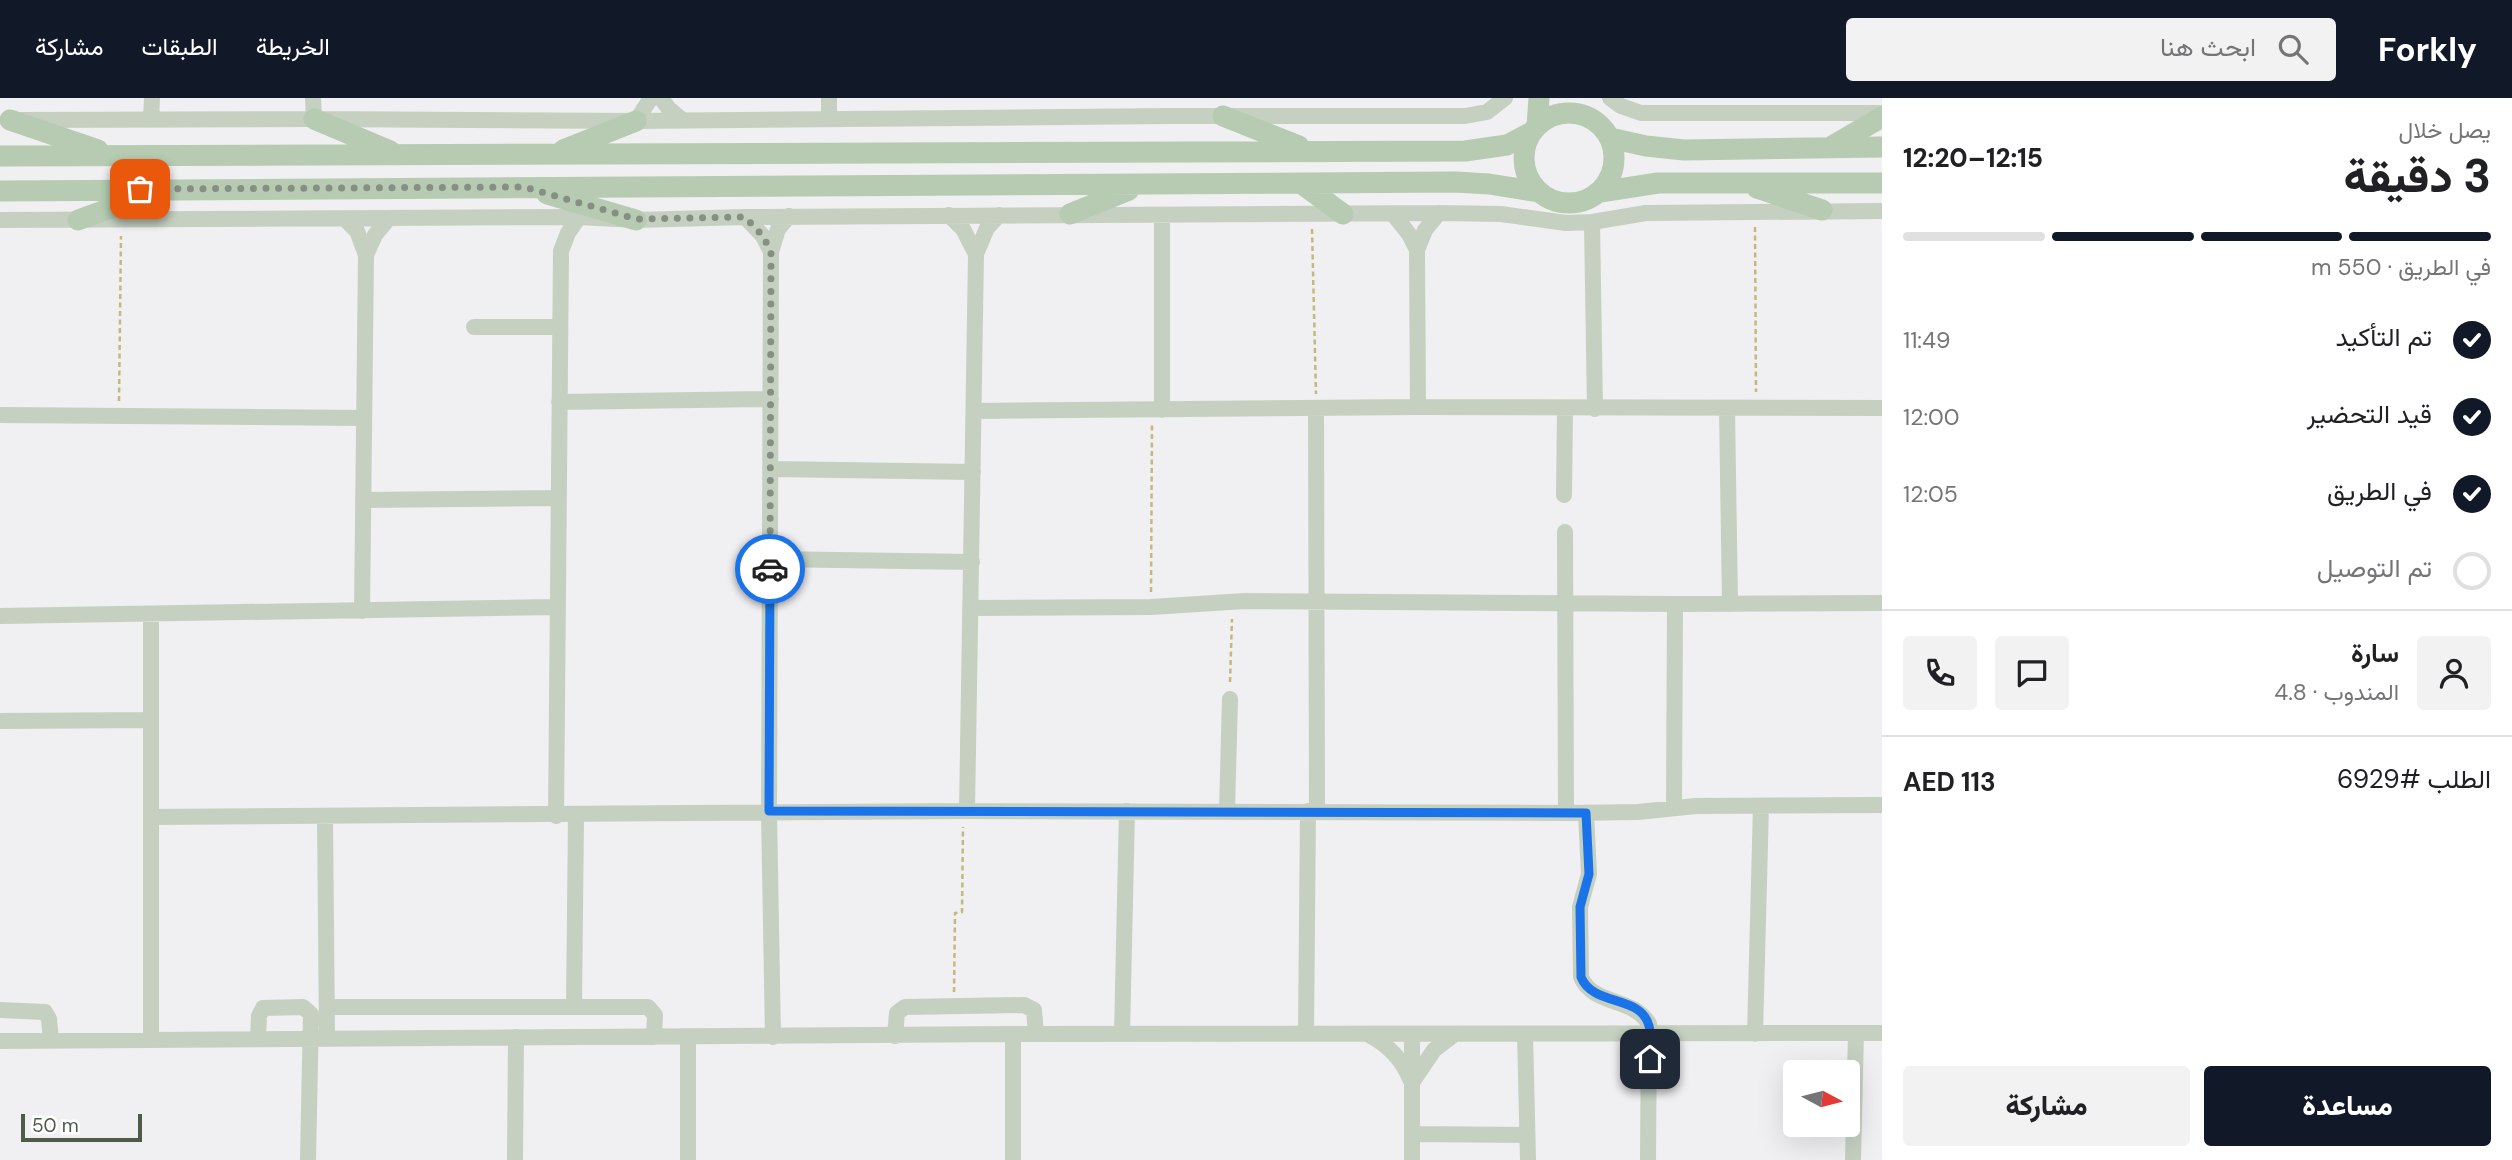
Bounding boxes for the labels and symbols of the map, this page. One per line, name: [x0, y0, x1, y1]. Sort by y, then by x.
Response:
pin: [110, 159, 170, 219]
courier: [735, 534, 805, 604]
pin: [1620, 1029, 1680, 1089]
north arrow: [1783, 1060, 1860, 1138]
scale bar: [21, 1111, 142, 1143]

